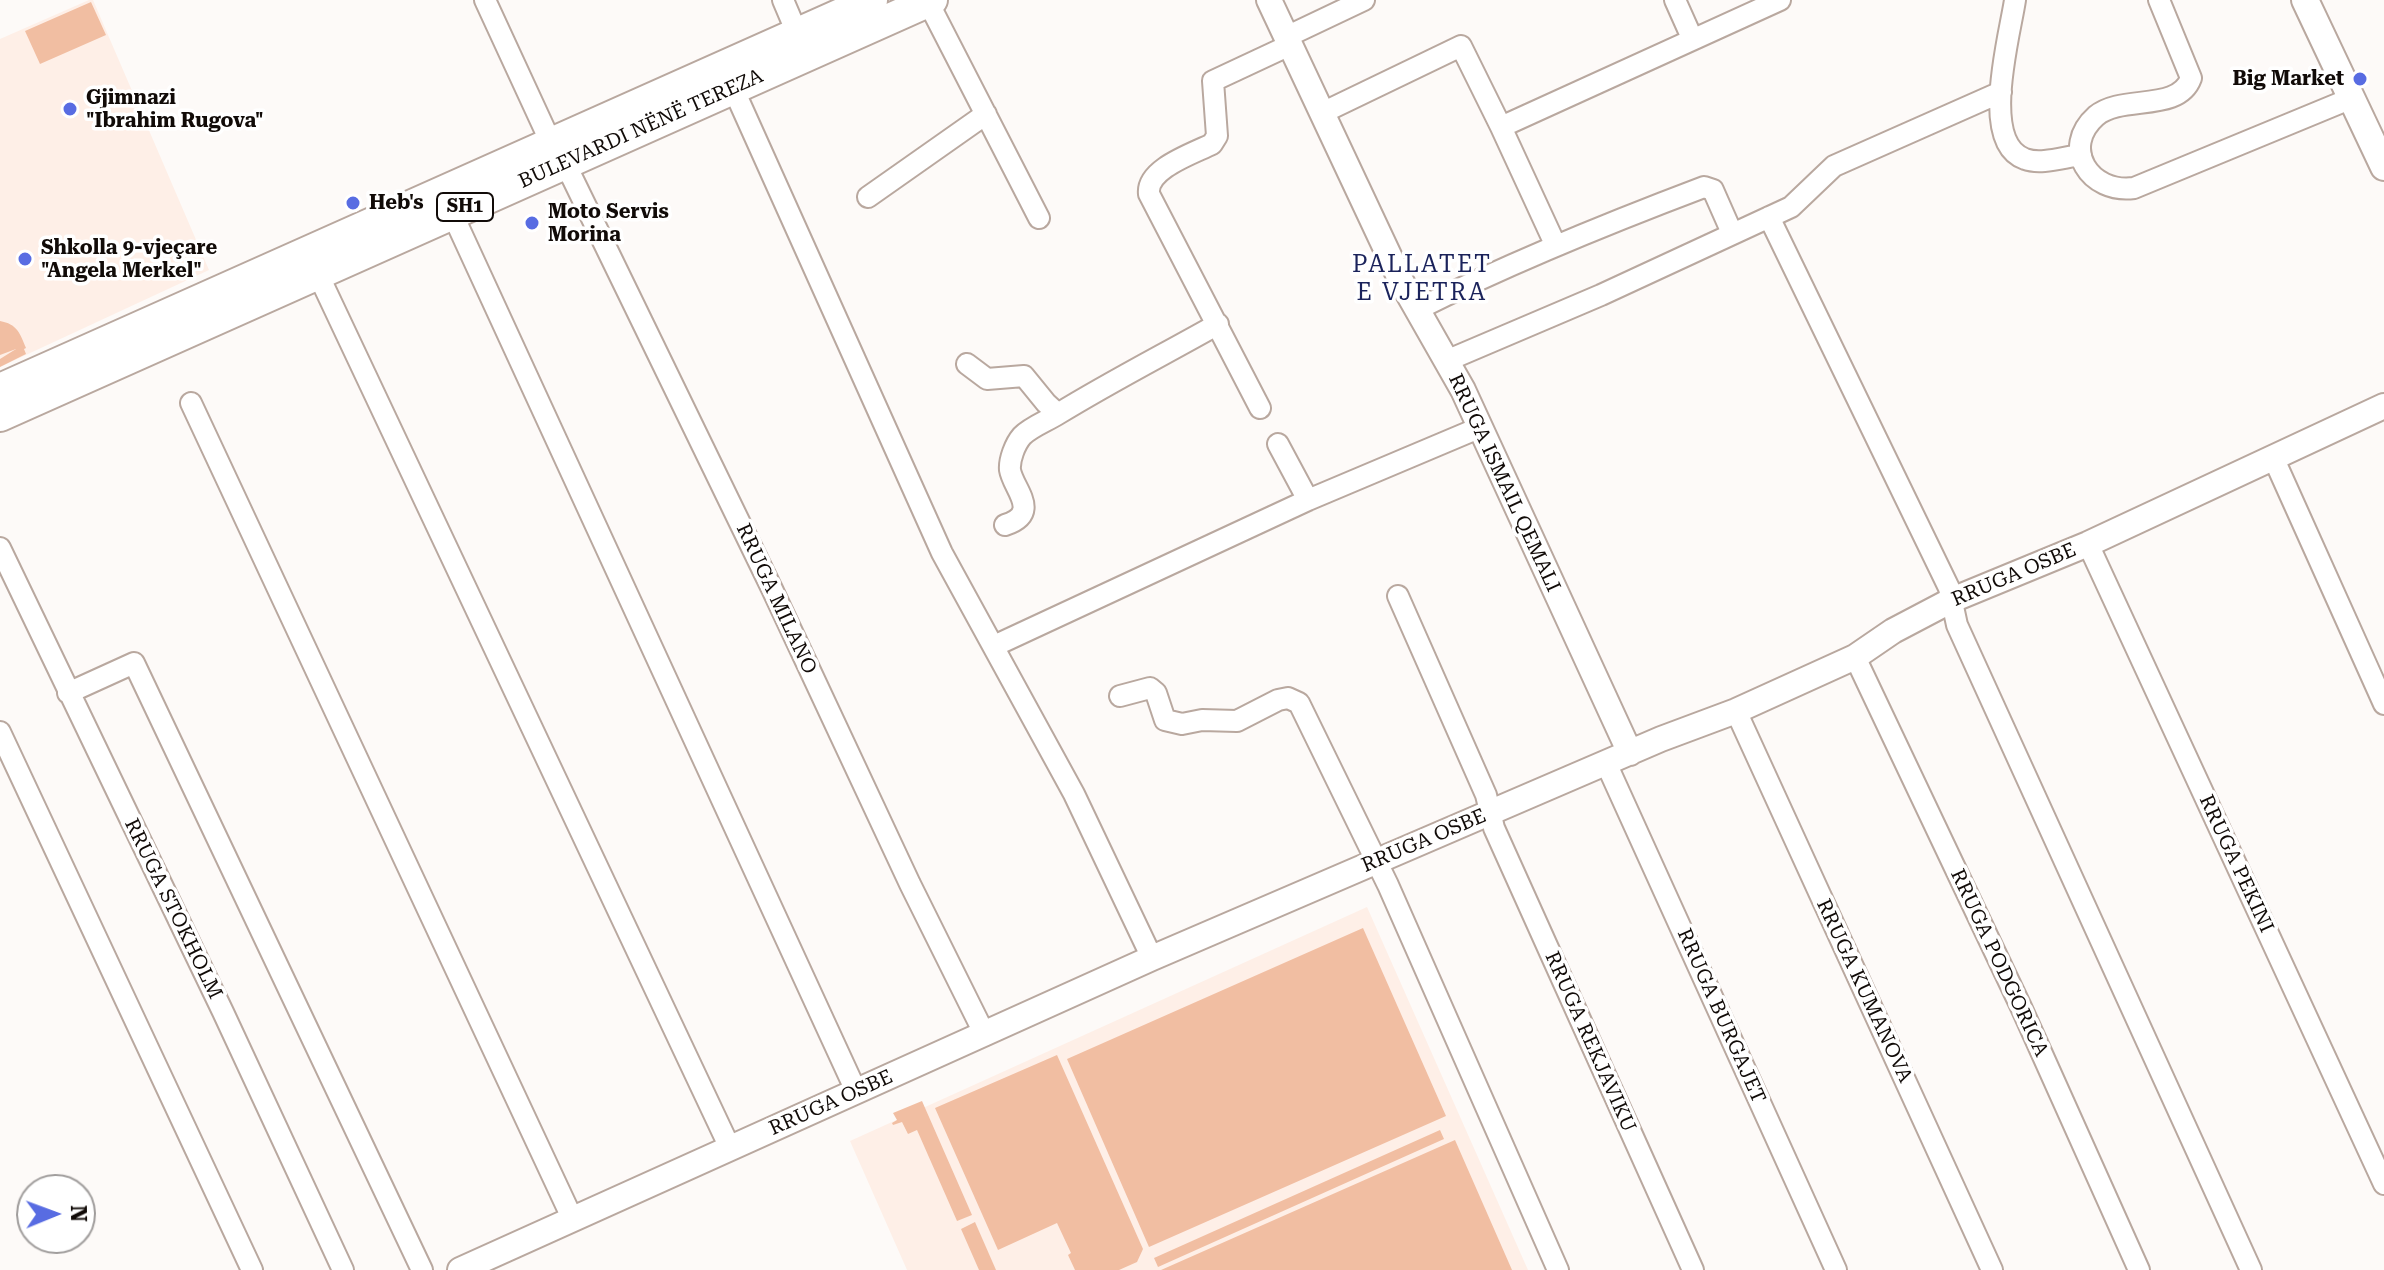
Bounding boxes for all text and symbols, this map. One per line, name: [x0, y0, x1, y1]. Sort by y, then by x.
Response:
street label: BULEVARDI NËNË TEREZA: [515, 64, 767, 194]
place label: Big Market: [2232, 67, 2344, 91]
marker: Big Market: [2351, 70, 2369, 88]
place label: Gjimnazi "Ibrahim Rugova": [86, 86, 263, 133]
marker: Gjimnazi "Ibrahim Rugova": [61, 100, 79, 118]
place label: Heb's: [369, 191, 424, 215]
road number: SH1: [437, 193, 493, 221]
marker: Heb's: [344, 194, 362, 212]
place label: Moto Servis Morina: [548, 200, 669, 247]
marker: Moto Servis Morina: [523, 214, 541, 232]
place label: Shkolla 9-vjeçare "Angela Merkel": [41, 236, 217, 283]
marker: Shkolla 9-vjeçare "Angela Merkel": [16, 250, 34, 268]
district label: PALLATET E VJETRA: [1352, 251, 1492, 307]
street label: RRUGA ISMAIL QEMALI: [1443, 370, 1565, 596]
street label: RRUGA MILANO: [731, 520, 821, 678]
street label: RRUGA OSBE: [1948, 538, 2080, 612]
street label: RRUGA PEKINI: [2194, 791, 2278, 937]
street label: RRUGA OSBE: [1358, 804, 1490, 878]
street label: RRUGA STOKHOLM: [119, 815, 227, 1003]
street label: RRUGA PODGORICA: [1945, 866, 2053, 1060]
street label: RRUGA KUMANOVA: [1811, 895, 1917, 1087]
street label: RRUGA BURGAJET: [1672, 925, 1770, 1107]
street label: RRUGA REKJAVIKU: [1539, 948, 1641, 1136]
street label: RRUGA OSBE: [766, 1065, 896, 1141]
north arrow: [16, 1174, 96, 1254]
text: N: [66, 1205, 91, 1222]

